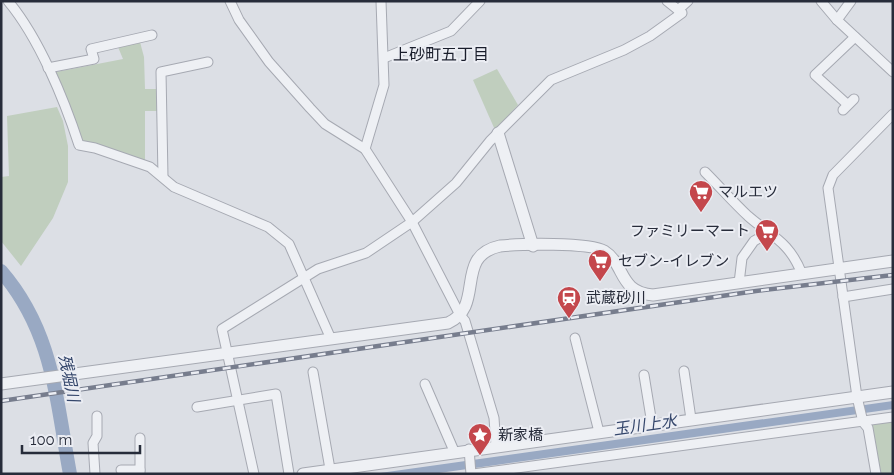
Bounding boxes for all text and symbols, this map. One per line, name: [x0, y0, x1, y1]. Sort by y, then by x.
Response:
district label: 上砂町五丁目: [393, 45, 489, 64]
supermarket icon: マルエツ: [688, 179, 714, 213]
place label: マルエツ: [718, 183, 778, 201]
supermarket icon: ファミリーマート: [754, 218, 780, 252]
place label: ファミリーマート: [630, 222, 750, 240]
supermarket icon: セブン-イレブン: [587, 248, 613, 282]
place label: セブン-イレブン: [618, 252, 729, 270]
station icon: 武蔵砂川: [556, 285, 582, 319]
place label: 武蔵砂川: [586, 289, 646, 307]
water label: 残堀川: [55, 353, 84, 405]
water label: 玉川上水: [612, 411, 680, 439]
scale bar: [22, 422, 140, 454]
place icon: 新家橋: [467, 422, 493, 456]
place label: 新家橋: [498, 426, 543, 444]
text: 100 m: [30, 431, 72, 449]

